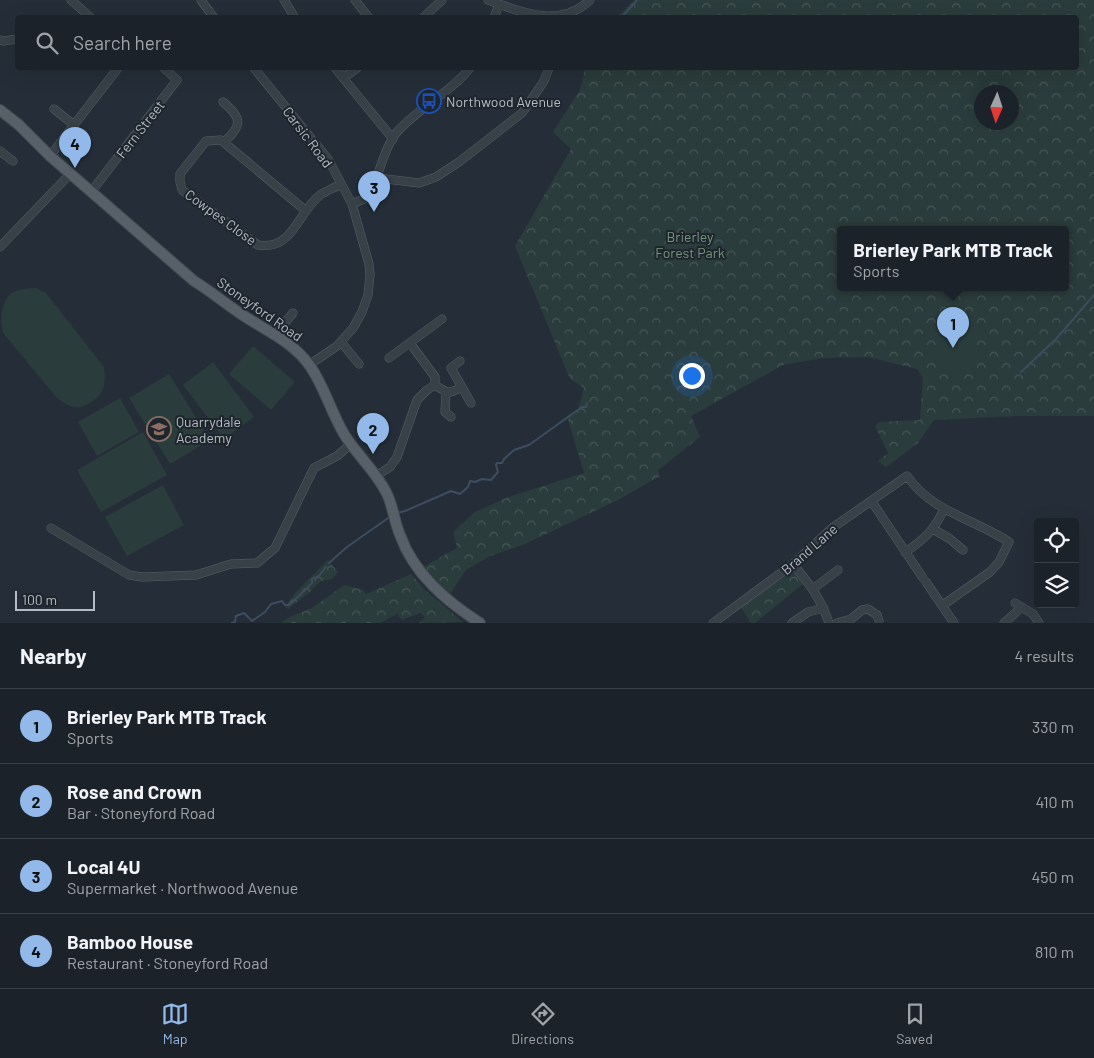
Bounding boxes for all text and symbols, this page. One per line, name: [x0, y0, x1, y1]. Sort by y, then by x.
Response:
search box: [15, 15, 1079, 70]
icon: search: [33, 29, 61, 57]
text: Search here: [73, 31, 172, 54]
north arrow: [974, 85, 1019, 130]
bus stop icon: Northwood Avenue: [416, 88, 442, 114]
place label: Northwood Avenue: [446, 93, 561, 110]
street label: Fern Street: [112, 97, 168, 161]
street label: Carsic Road: [280, 103, 336, 171]
pin: 4: [59, 127, 91, 168]
pin: 3: [358, 171, 390, 212]
street label: Cowpes Close: [182, 185, 260, 249]
popup: [837, 226, 1069, 291]
park label: Brierley Forest Park: [655, 228, 725, 261]
text: Brierley Park MTB Track: [853, 238, 1053, 261]
text: Sports: [853, 261, 900, 280]
street label: Stoneyford Road: [214, 273, 306, 345]
pin: 1: [937, 307, 969, 348]
your location: [679, 363, 705, 389]
place label: Quarrydale Academy: [176, 413, 241, 446]
pin: 2: [357, 413, 389, 454]
school or university icon: Quarrydale Academy: [146, 416, 172, 442]
map controls: [1034, 518, 1079, 608]
button: locate: [1034, 518, 1079, 563]
street label: Brand Lane: [777, 520, 841, 578]
button: layers: [1034, 563, 1079, 608]
scale bar: [15, 588, 95, 611]
text: 100 m: [22, 591, 57, 608]
text: Nearby: [20, 643, 86, 668]
text: 4 results: [1014, 646, 1074, 665]
text: Brierley Park MTB Track: [67, 705, 267, 728]
text: 1: [33, 717, 39, 736]
text: 330 m: [1032, 717, 1074, 736]
text: Sports: [67, 728, 113, 747]
text: Rose and Crown: [67, 780, 202, 803]
text: 2: [32, 792, 40, 811]
text: 410 m: [1036, 792, 1074, 811]
text: Bar · Stoneyford Road: [67, 803, 215, 822]
text: Local 4U: [67, 855, 141, 878]
text: 3: [32, 867, 40, 886]
text: 450 m: [1031, 867, 1074, 886]
text: Supermarket · Northwood Avenue: [67, 878, 298, 897]
text: Bamboo House: [67, 930, 193, 953]
text: 4: [31, 942, 41, 961]
text: 810 m: [1035, 942, 1074, 961]
text: Restaurant · Stoneyford Road: [67, 953, 268, 972]
tab: Map: [161, 1000, 189, 1047]
tab: Directions: [511, 1000, 574, 1047]
tab: Saved: [896, 1000, 933, 1047]

